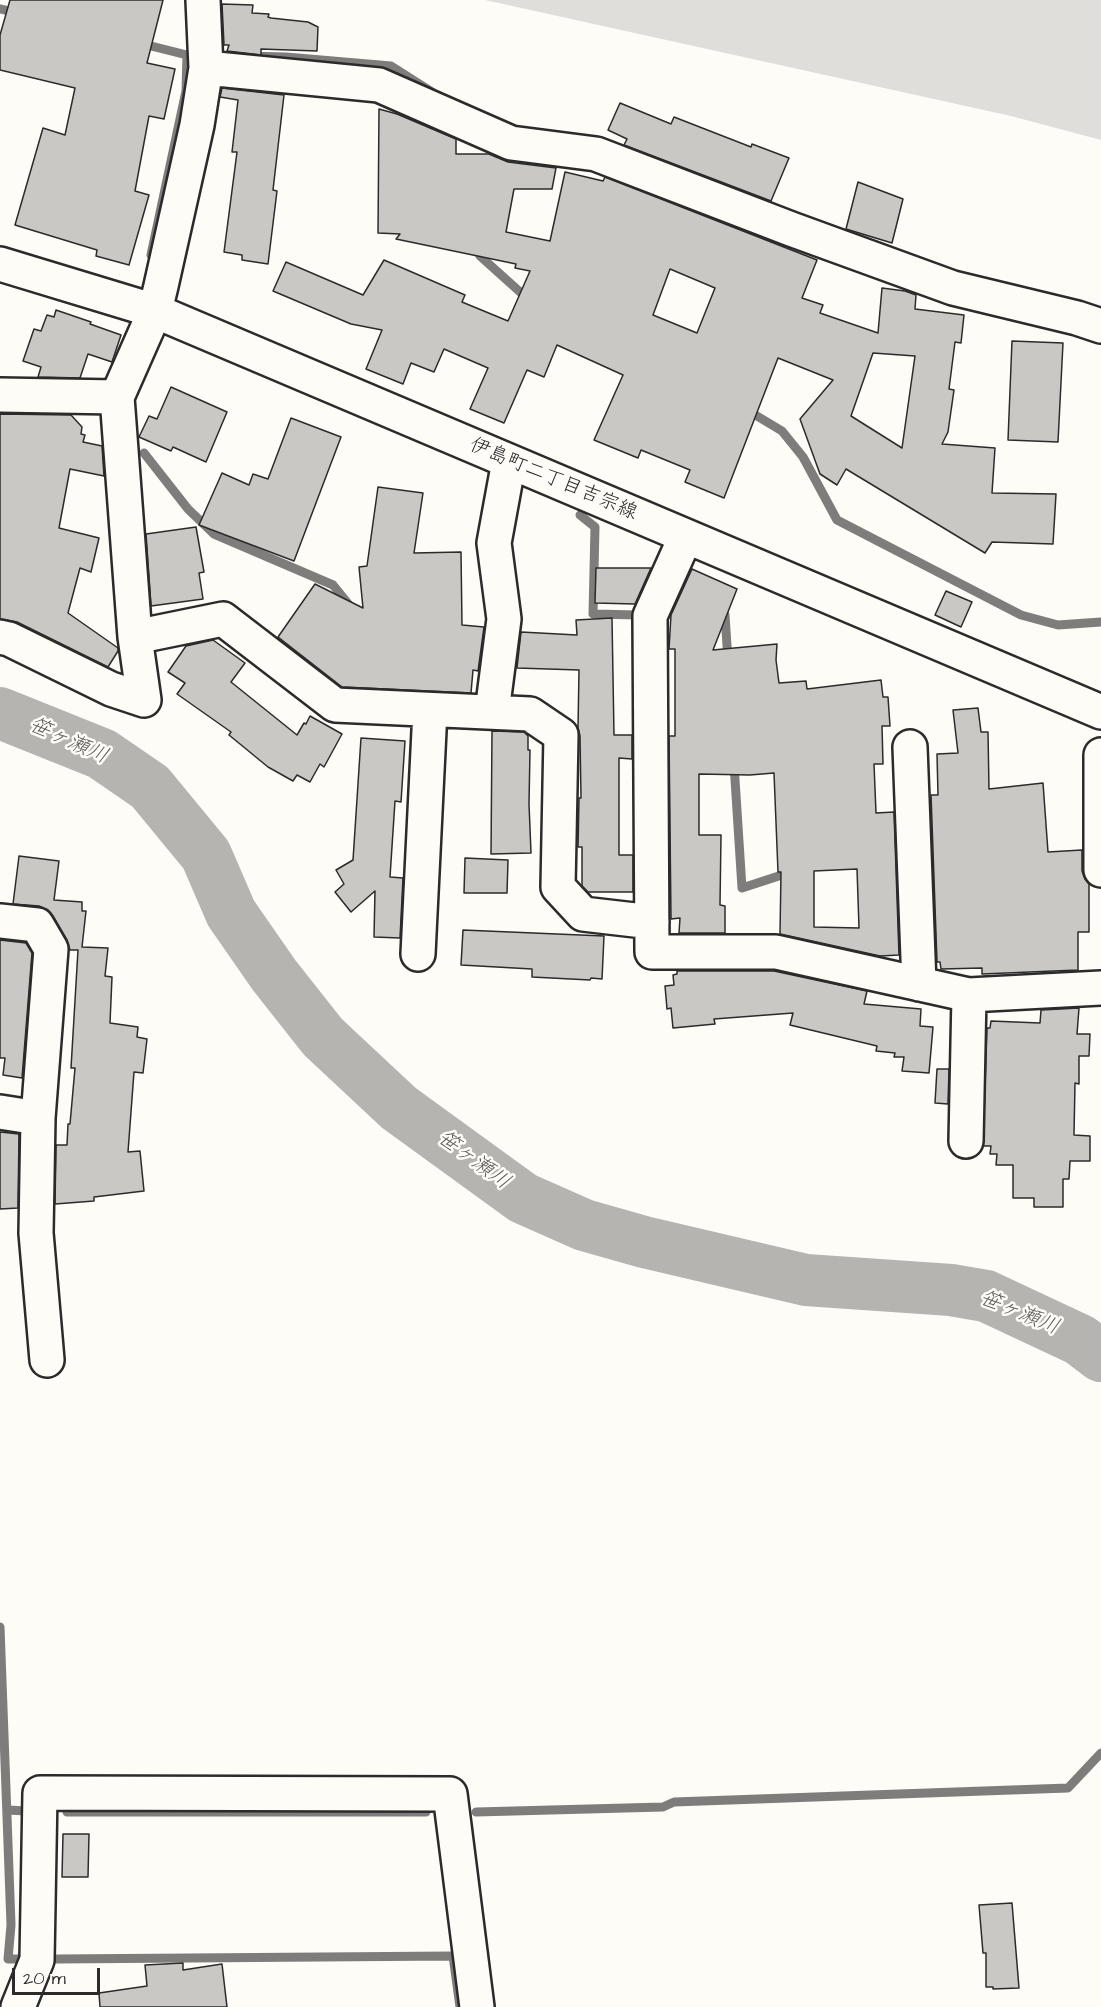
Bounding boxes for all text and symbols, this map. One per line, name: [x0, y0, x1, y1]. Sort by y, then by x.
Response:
street label: 伊島町二丁目吉宗線: [465, 434, 641, 526]
water label: 笹ヶ瀬川: [25, 713, 111, 771]
water label: 笹ヶ瀬川: [432, 1126, 514, 1196]
water label: 笹ヶ瀬川: [975, 1287, 1063, 1341]
scale bar: [15, 1956, 104, 1994]
text: 20 m: [23, 1966, 66, 1991]

